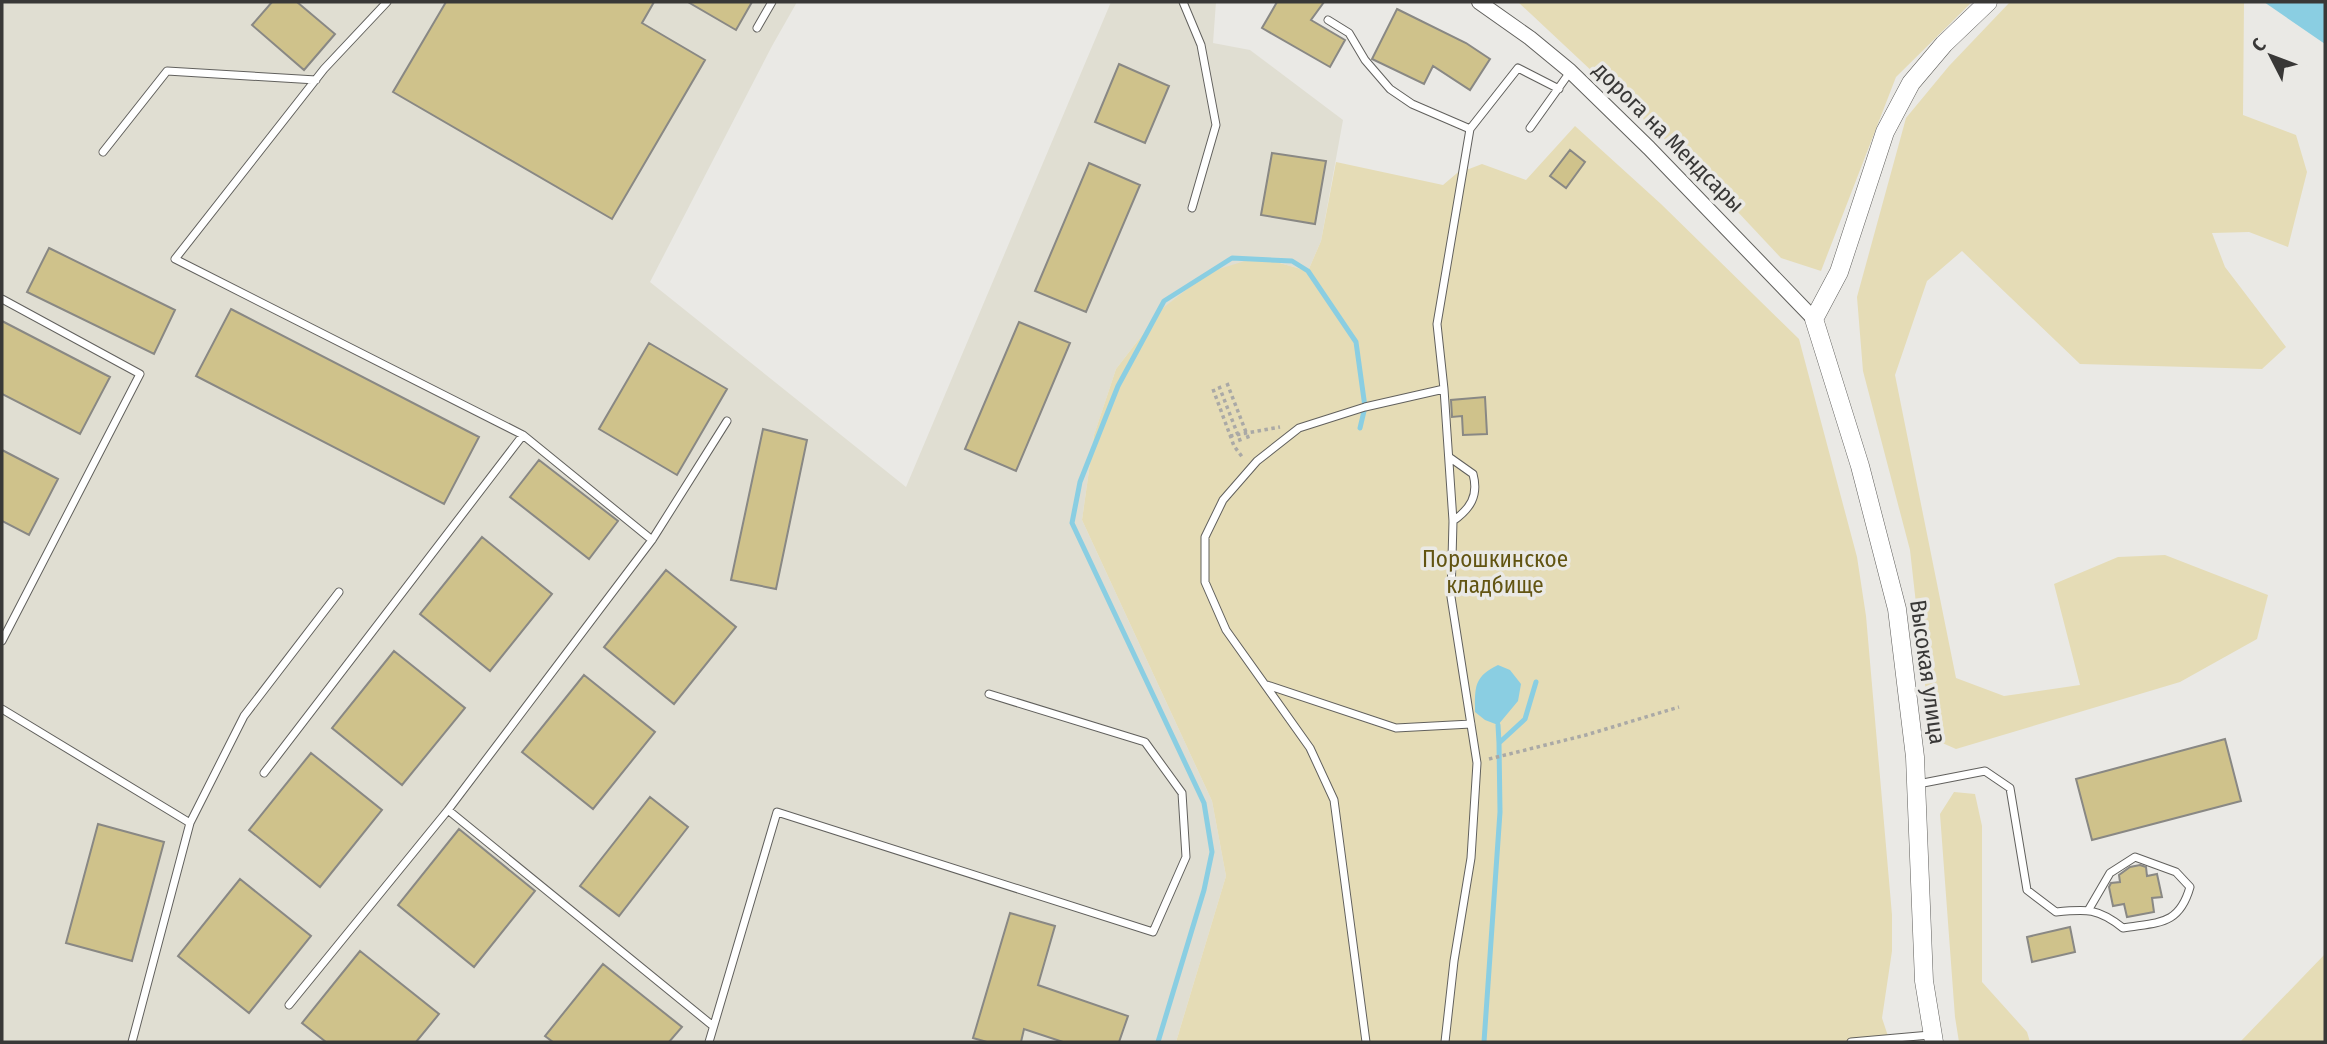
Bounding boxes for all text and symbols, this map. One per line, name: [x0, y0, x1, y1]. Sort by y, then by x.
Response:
north arrow: [2236, 21, 2306, 91]
text: С: [2247, 34, 2271, 56]
street label: дорога на Мендсары: [1588, 56, 1750, 218]
park label: Порошкинское кладбище: [1422, 545, 1568, 599]
street label: Высокая улица: [1904, 598, 1952, 746]

